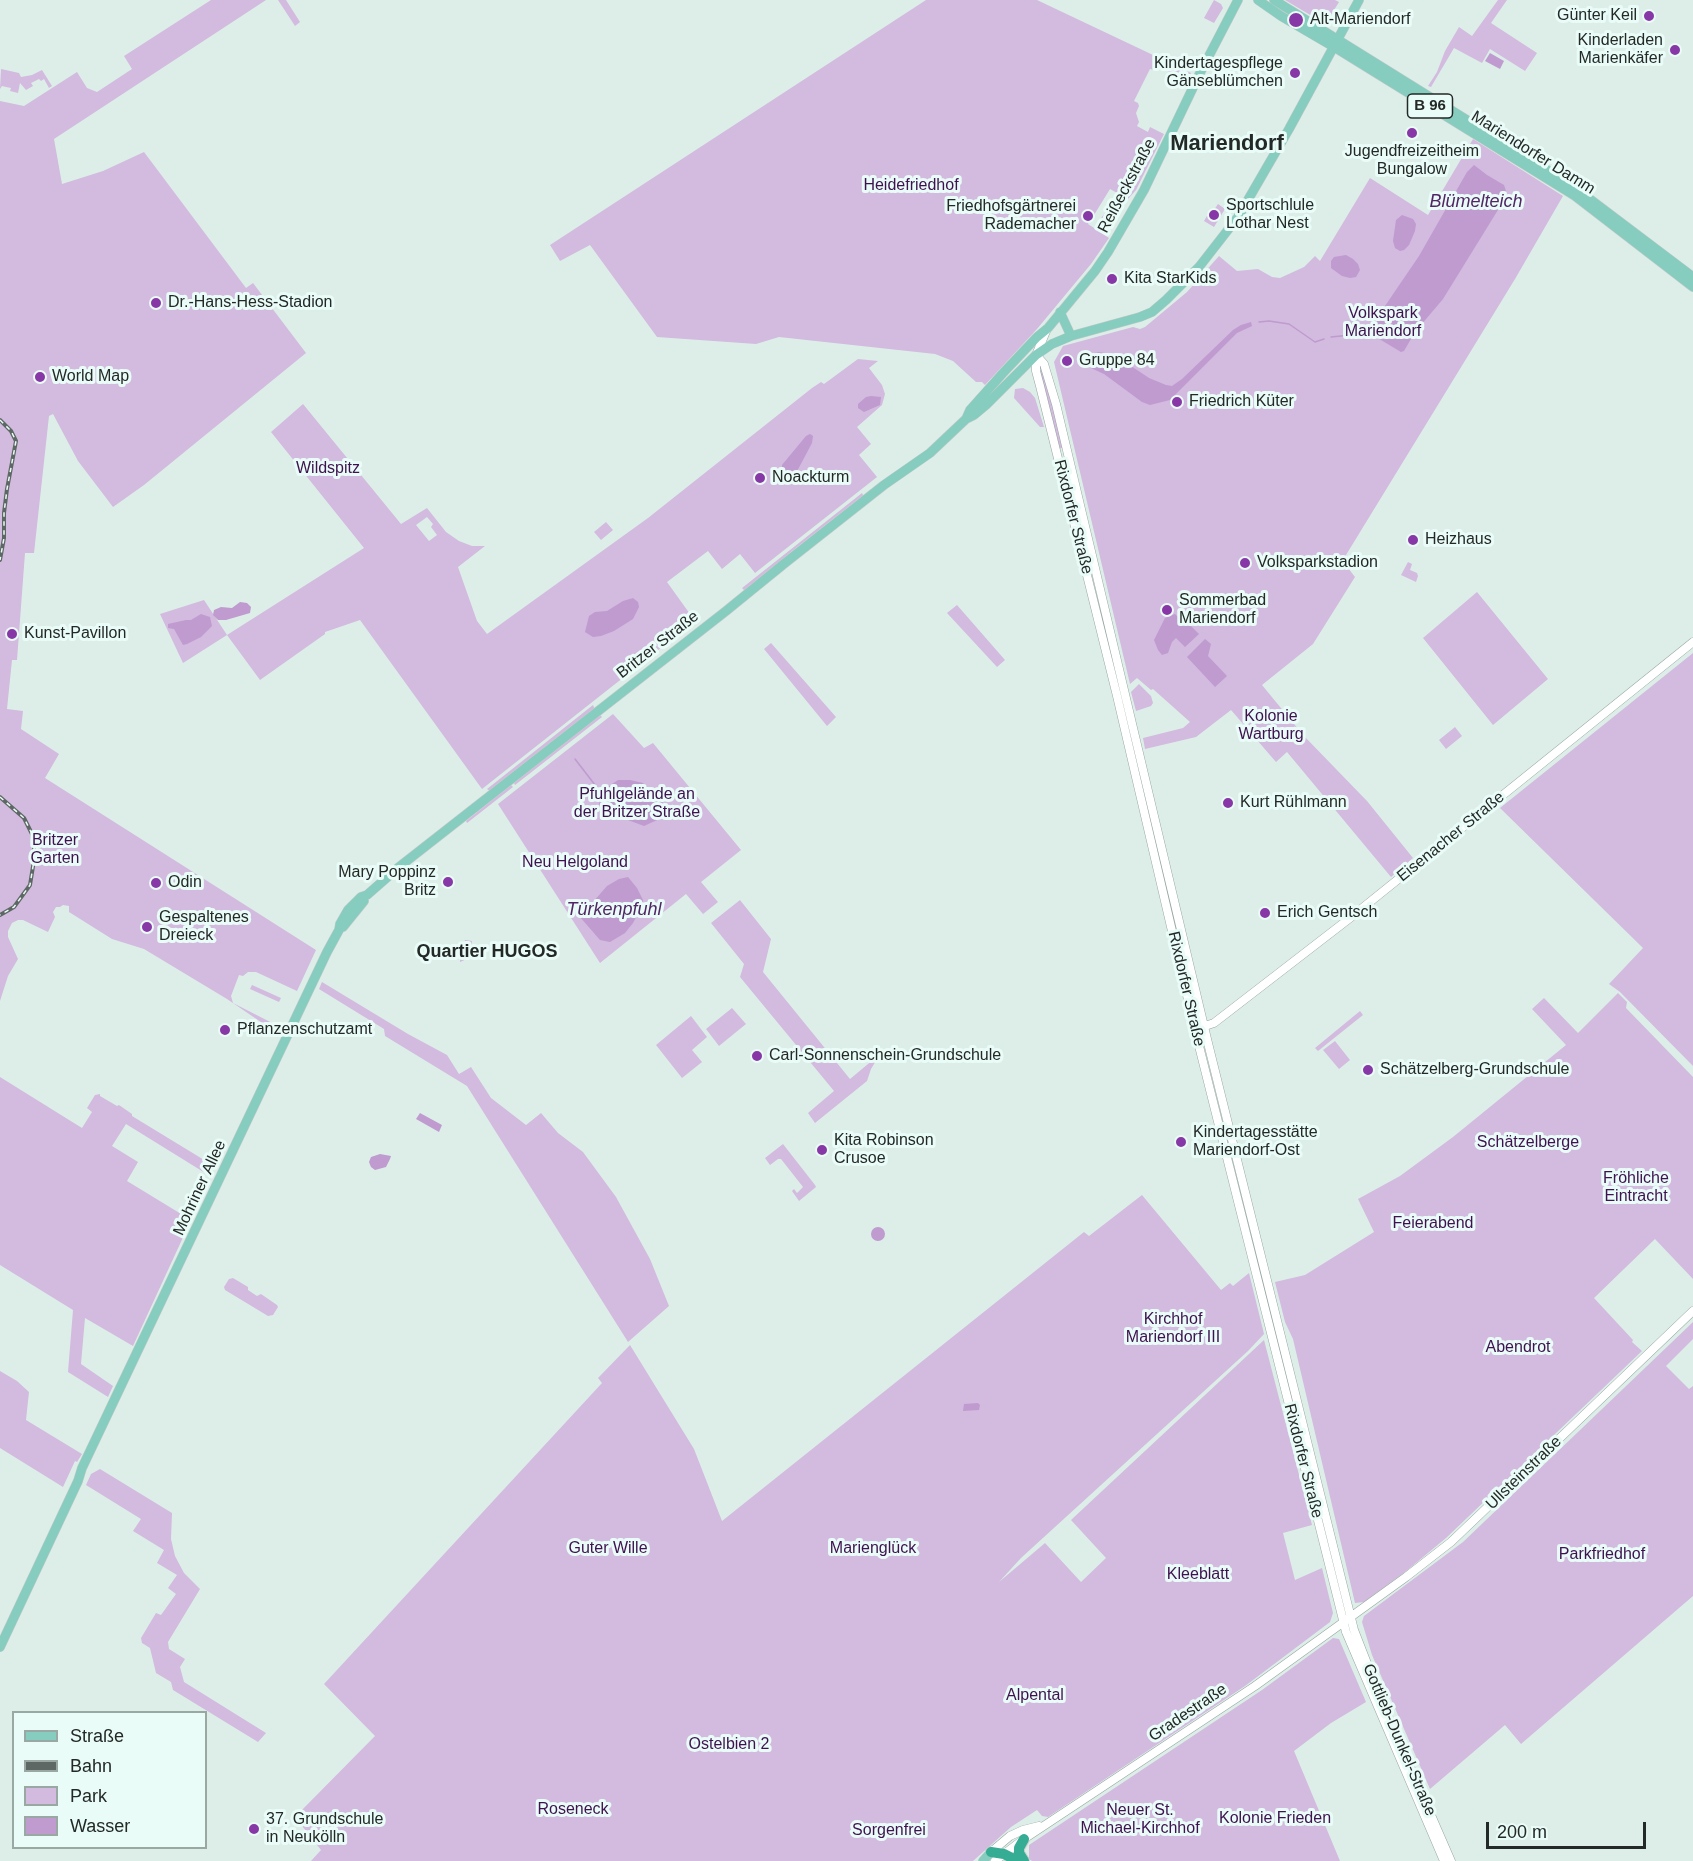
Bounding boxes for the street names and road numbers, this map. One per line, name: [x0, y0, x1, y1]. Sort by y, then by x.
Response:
road number: B 96: [1408, 94, 1452, 118]
street label: Mariendorfer Damm: [1468, 107, 1598, 199]
street label: Reißeckstraße: [1094, 136, 1160, 236]
street label: Rixdorfer Straße: [1049, 458, 1097, 576]
street label: Britzer Straße: [613, 607, 703, 683]
street label: Eisenacher Straße: [1393, 788, 1509, 886]
street label: Rixdorfer Straße: [1163, 930, 1209, 1048]
street label: Mohriner Allee: [170, 1137, 230, 1239]
street label: Rixdorfer Straße: [1279, 1402, 1327, 1520]
street label: Ullsteinstraße: [1482, 1432, 1566, 1514]
street label: Gottlieb-Dunkel-Straße: [1358, 1661, 1440, 1819]
street label: Gradestraße: [1145, 1680, 1231, 1746]

